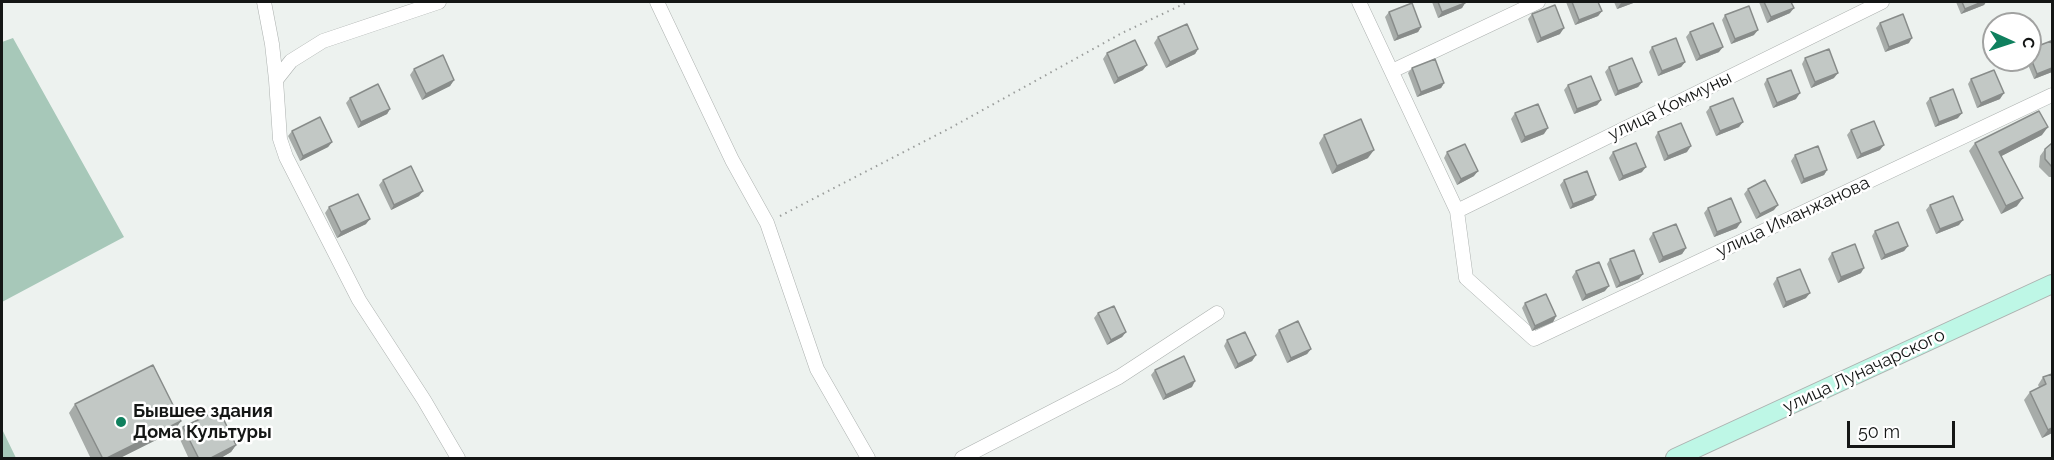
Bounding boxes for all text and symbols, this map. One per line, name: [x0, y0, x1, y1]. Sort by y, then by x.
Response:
north arrow: [1982, 12, 2042, 72]
text: С: [2019, 37, 2038, 49]
street label: улица Коммуны: [1605, 67, 1735, 145]
street label: улица Иманжанова: [1713, 172, 1873, 262]
street label: улица Луначарского: [1780, 324, 1948, 418]
place label: Бывшее здания Дома Культуры: [133, 401, 273, 444]
scale bar: [1850, 409, 1958, 447]
marker: Бывшее здания Дома Культуры: [114, 415, 128, 429]
text: 50 m: [1858, 421, 1900, 442]

